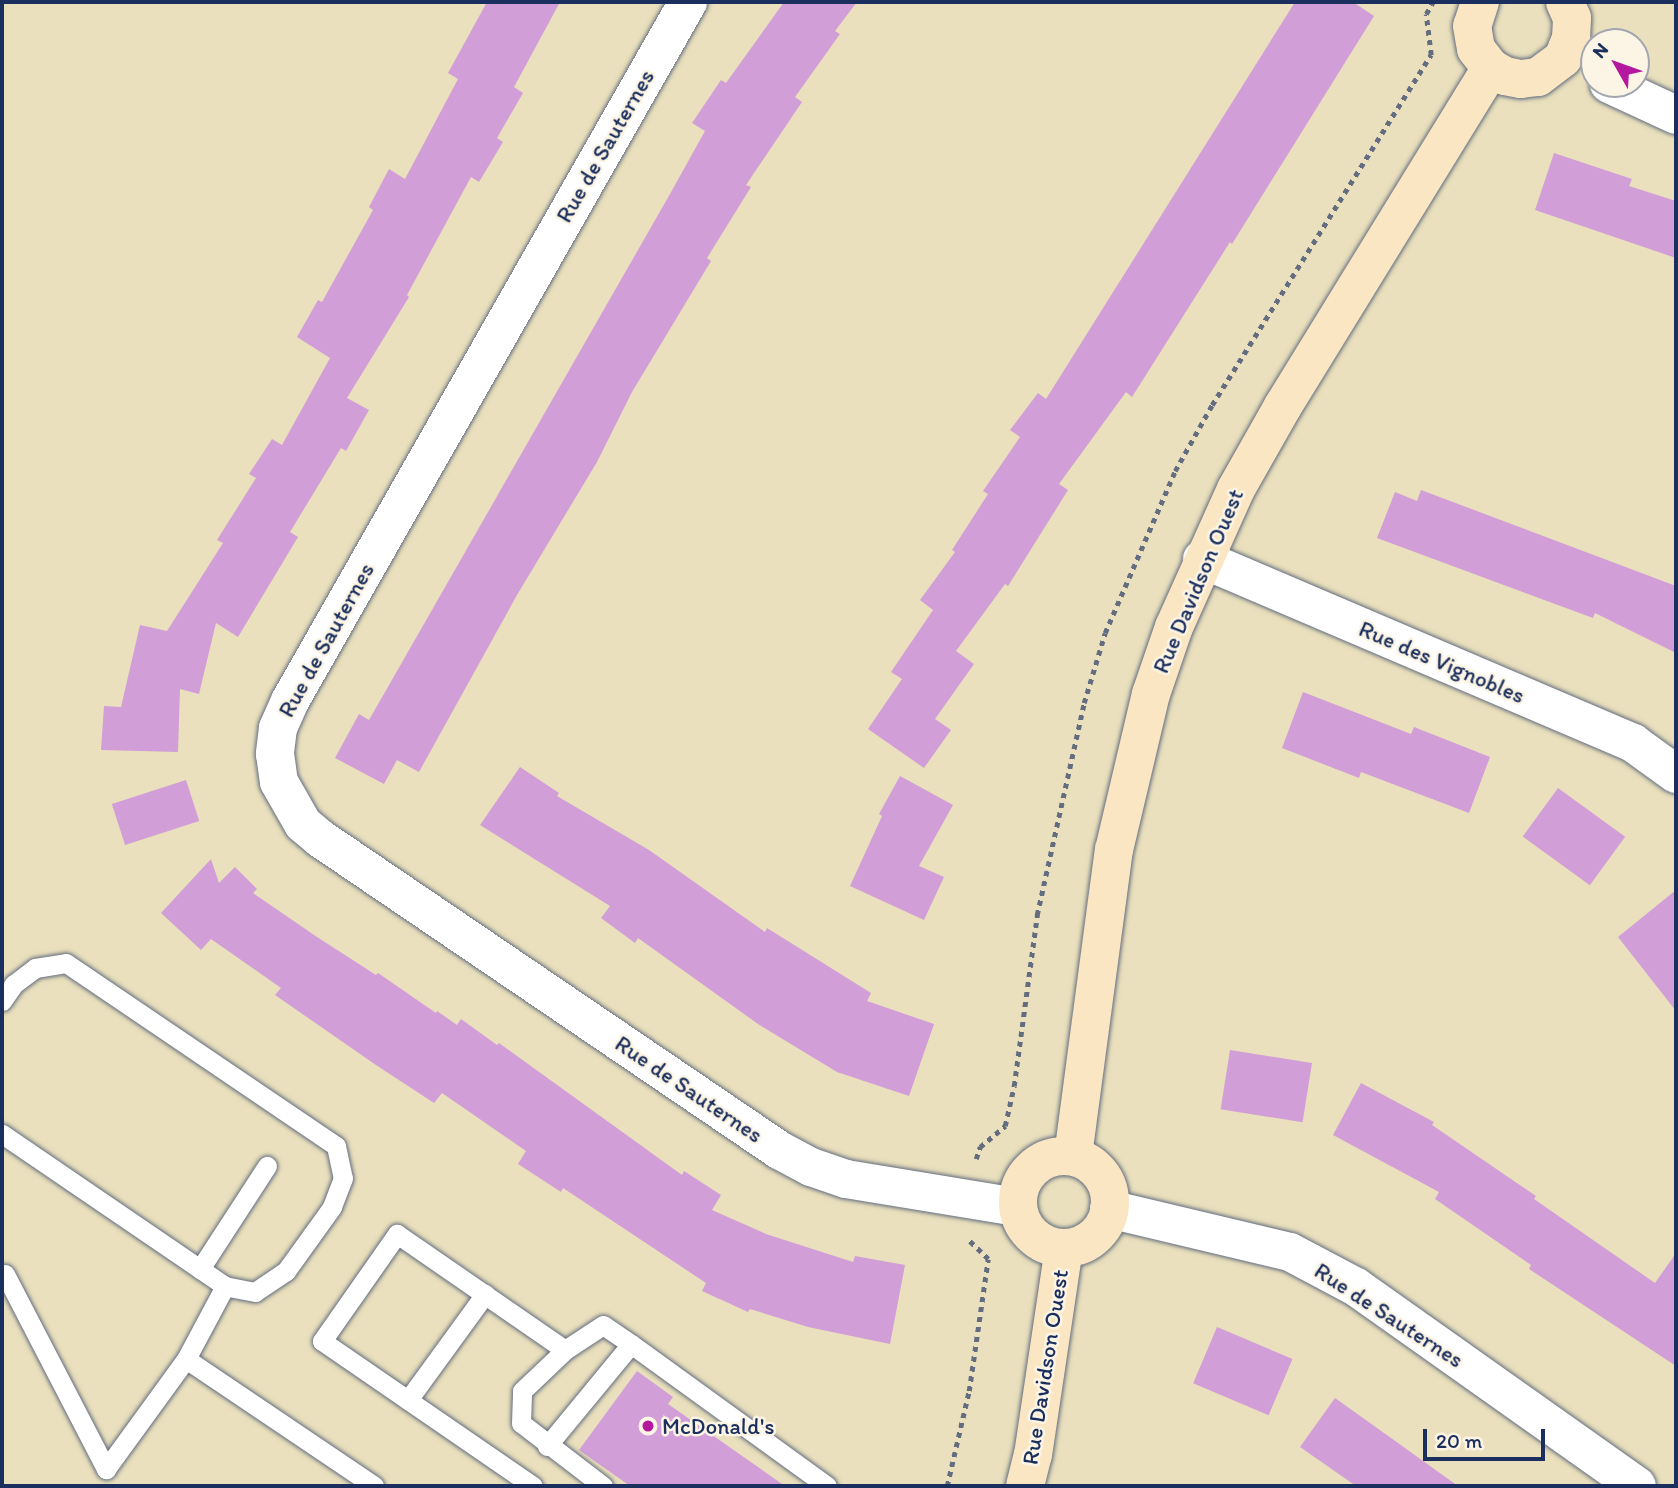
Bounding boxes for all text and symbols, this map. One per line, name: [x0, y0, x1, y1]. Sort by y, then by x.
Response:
north arrow: [1580, 28, 1650, 98]
text: N: [1587, 38, 1613, 63]
street label: Rue de Sauternes: [550, 65, 660, 227]
street label: Rue Davidson Ouest: [1147, 484, 1249, 678]
street label: Rue de Sauternes: [272, 558, 380, 722]
street label: Rue des Vignobles: [1355, 615, 1529, 709]
street label: Rue de Sauternes: [610, 1030, 768, 1148]
street label: Rue de Sauternes: [1310, 1257, 1468, 1373]
street label: Rue Davidson Ouest: [1016, 1267, 1074, 1467]
place label: McDonald's: [662, 1412, 775, 1440]
scale bar: [1426, 1414, 1548, 1458]
marker: McDonald's: [640, 1418, 656, 1434]
text: 20 m: [1436, 1428, 1482, 1453]

